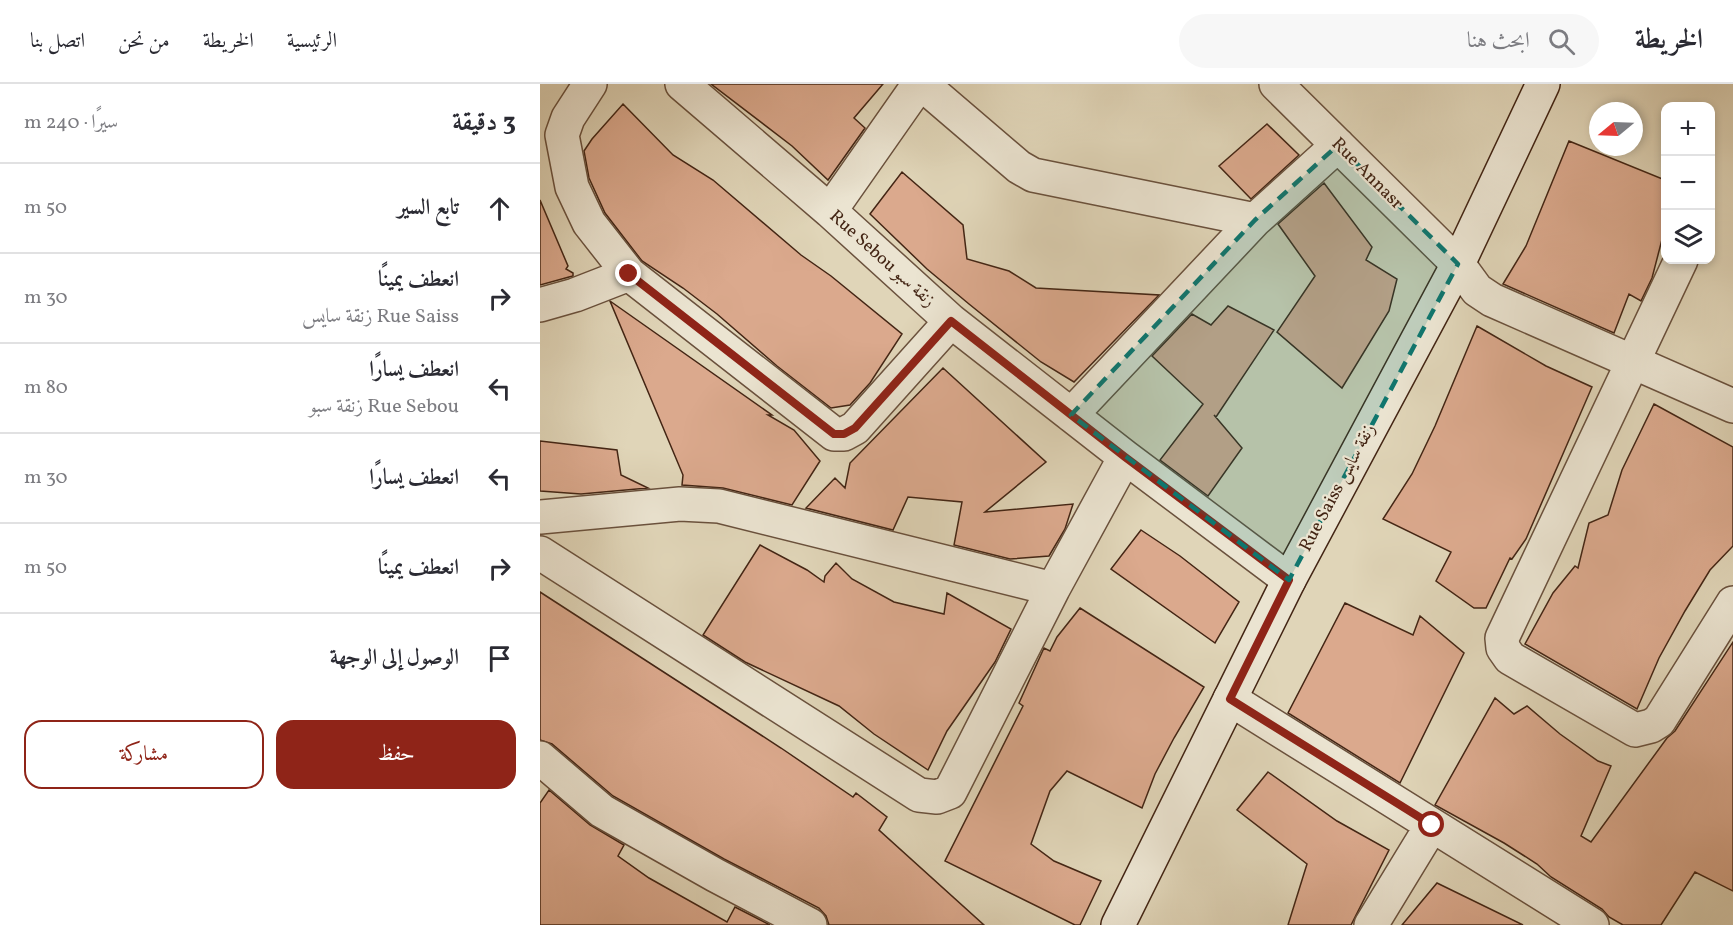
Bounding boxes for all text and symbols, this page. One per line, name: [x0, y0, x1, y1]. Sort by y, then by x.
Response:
search box: [1179, 14, 1599, 68]
text: الخريطة: [1635, 21, 1703, 60]
icon: search: [1545, 25, 1578, 58]
text: ابحث هنا: [1467, 26, 1530, 57]
text: اتصل بنا: [30, 27, 85, 56]
text: من نحن: [118, 27, 170, 56]
text: الخريطة: [203, 27, 254, 56]
text: الرئيسية: [287, 27, 337, 56]
north arrow: [1589, 102, 1643, 156]
map controls: [1661, 102, 1715, 264]
button: +: [1661, 102, 1715, 156]
text: 3 دقيقة: [452, 105, 516, 141]
text: سيرًا · 240 m: [24, 109, 118, 137]
street label: Rue Annasr: [1325, 132, 1409, 216]
button: −: [1661, 156, 1715, 210]
icon: ahead: [483, 192, 516, 225]
text: تابع السير: [397, 193, 459, 224]
text: 50 m: [24, 194, 67, 222]
street label: Rue Sebou زنقة سبو: [824, 205, 940, 313]
button: layers: [1661, 210, 1715, 264]
route end: [615, 260, 641, 286]
text: انعطف يمينًا: [378, 265, 459, 296]
icon: right: [483, 282, 516, 315]
text: 30 m: [24, 284, 68, 312]
text: Rue Saiss زنقة سايس: [302, 303, 459, 331]
text: انعطف يسارًا: [369, 355, 459, 386]
icon: left: [483, 372, 516, 405]
text: 80 m: [24, 374, 68, 402]
text: Rue Sebou زنقة سبو: [309, 393, 459, 421]
street label: Rue Saiss زنقة سايس: [1294, 420, 1382, 556]
icon: left: [483, 462, 516, 495]
text: انعطف يسارًا: [369, 463, 459, 494]
text: 30 m: [24, 464, 68, 492]
icon: right: [483, 552, 516, 585]
text: انعطف يمينًا: [378, 553, 459, 584]
text: 50 m: [24, 554, 67, 582]
icon: arrive: [483, 642, 516, 675]
text: الوصول إلى الوجهة: [330, 643, 459, 674]
button: مشاركة: [24, 720, 264, 789]
button: حفظ: [276, 720, 516, 789]
route start: [1418, 811, 1444, 837]

